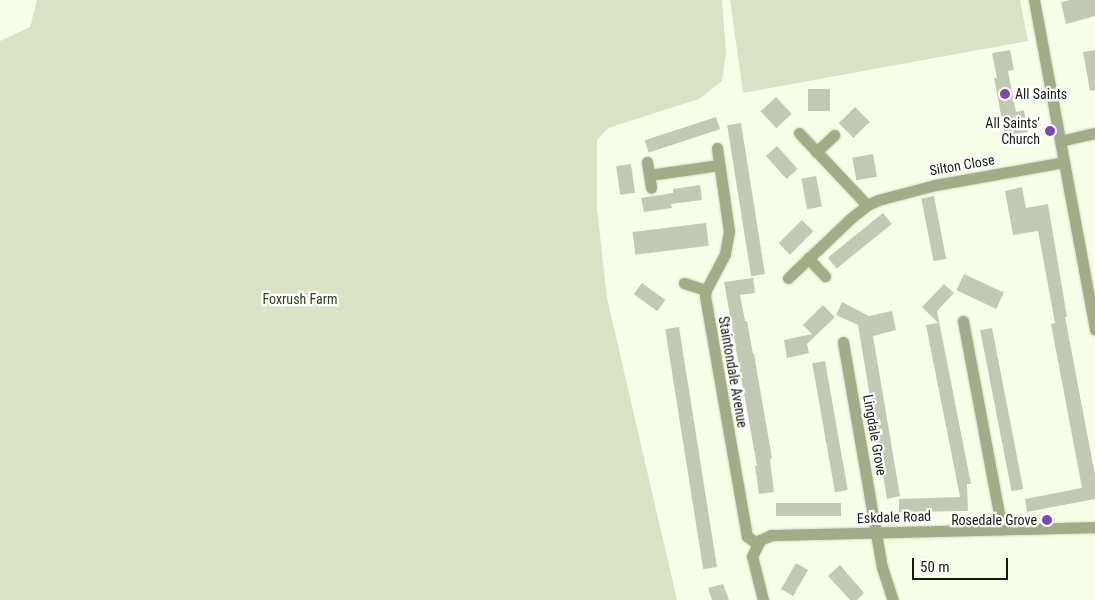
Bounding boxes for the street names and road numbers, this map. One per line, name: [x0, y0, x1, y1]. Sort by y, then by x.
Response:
street label: Silton Close: [928, 151, 996, 179]
street label: Staintondale Avenue: [715, 315, 751, 429]
street label: Lingdale Grove: [860, 393, 890, 477]
street label: Eskdale Road: [857, 507, 931, 527]

